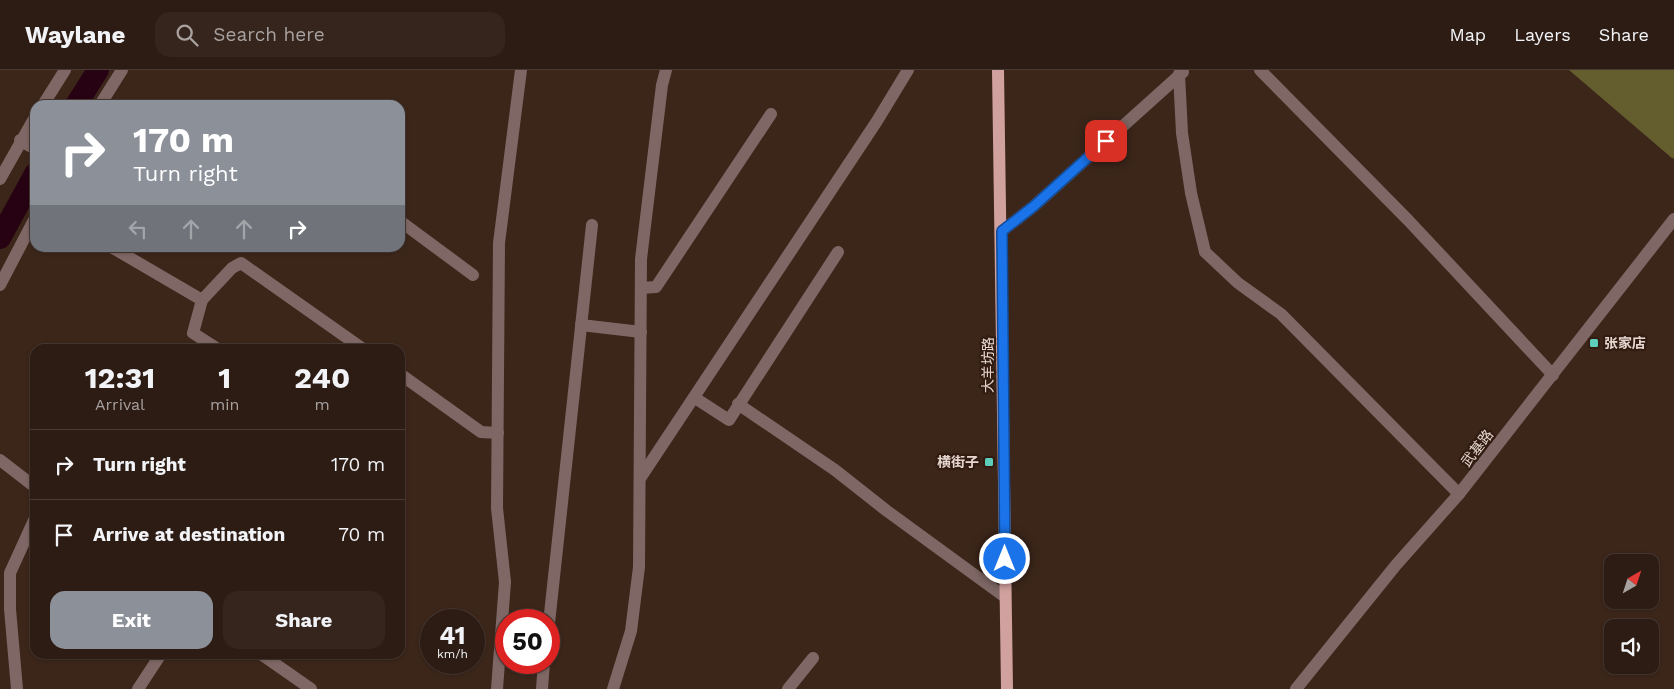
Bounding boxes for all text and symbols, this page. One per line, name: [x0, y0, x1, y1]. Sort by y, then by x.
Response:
search box: [155, 12, 505, 57]
text: Waylane: [25, 21, 125, 49]
icon: search: [173, 21, 201, 49]
text: Search here: [213, 23, 325, 46]
text: Map: [1449, 24, 1486, 45]
text: Layers: [1514, 24, 1571, 45]
text: Share: [1599, 24, 1649, 45]
text: 170 m: [133, 119, 234, 161]
icon: right: [50, 120, 115, 185]
pin: [1085, 120, 1127, 162]
icon: arrive: [1092, 127, 1120, 155]
text: Turn right: [133, 161, 238, 186]
icon: left: [124, 215, 152, 243]
icon: ahead: [177, 215, 205, 243]
icon: ahead: [230, 215, 258, 243]
icon: right: [283, 215, 311, 243]
place label: 张家店: [1604, 335, 1646, 351]
street label: 大羊坊路: [980, 337, 996, 393]
marker: 张家店: [1588, 337, 1600, 349]
text: 12:31: [85, 360, 155, 395]
text: 1: [218, 360, 231, 395]
text: 240: [294, 360, 350, 395]
text: Arrival: [95, 395, 145, 414]
text: min: [210, 395, 239, 414]
text: m: [315, 395, 330, 414]
street label: 武基路: [1458, 427, 1496, 469]
icon: right: [50, 451, 78, 479]
text: Turn right: [93, 453, 186, 476]
text: 170 m: [331, 453, 385, 476]
place label: 横街子: [937, 454, 979, 470]
marker: 横街子: [983, 456, 995, 468]
icon: arrive: [50, 521, 78, 549]
text: Arrive at destination: [93, 523, 285, 546]
text: 70 m: [338, 523, 385, 546]
position arrow: [978, 532, 1030, 584]
north arrow: [1604, 554, 1659, 609]
map controls: [1604, 554, 1659, 674]
button: Exit: [50, 591, 213, 649]
button: Share: [223, 591, 385, 649]
speed limit sign: 50: [495, 609, 560, 674]
button: sound: [1604, 619, 1659, 674]
text: 41: [439, 621, 466, 650]
text: km/h: [437, 647, 468, 661]

